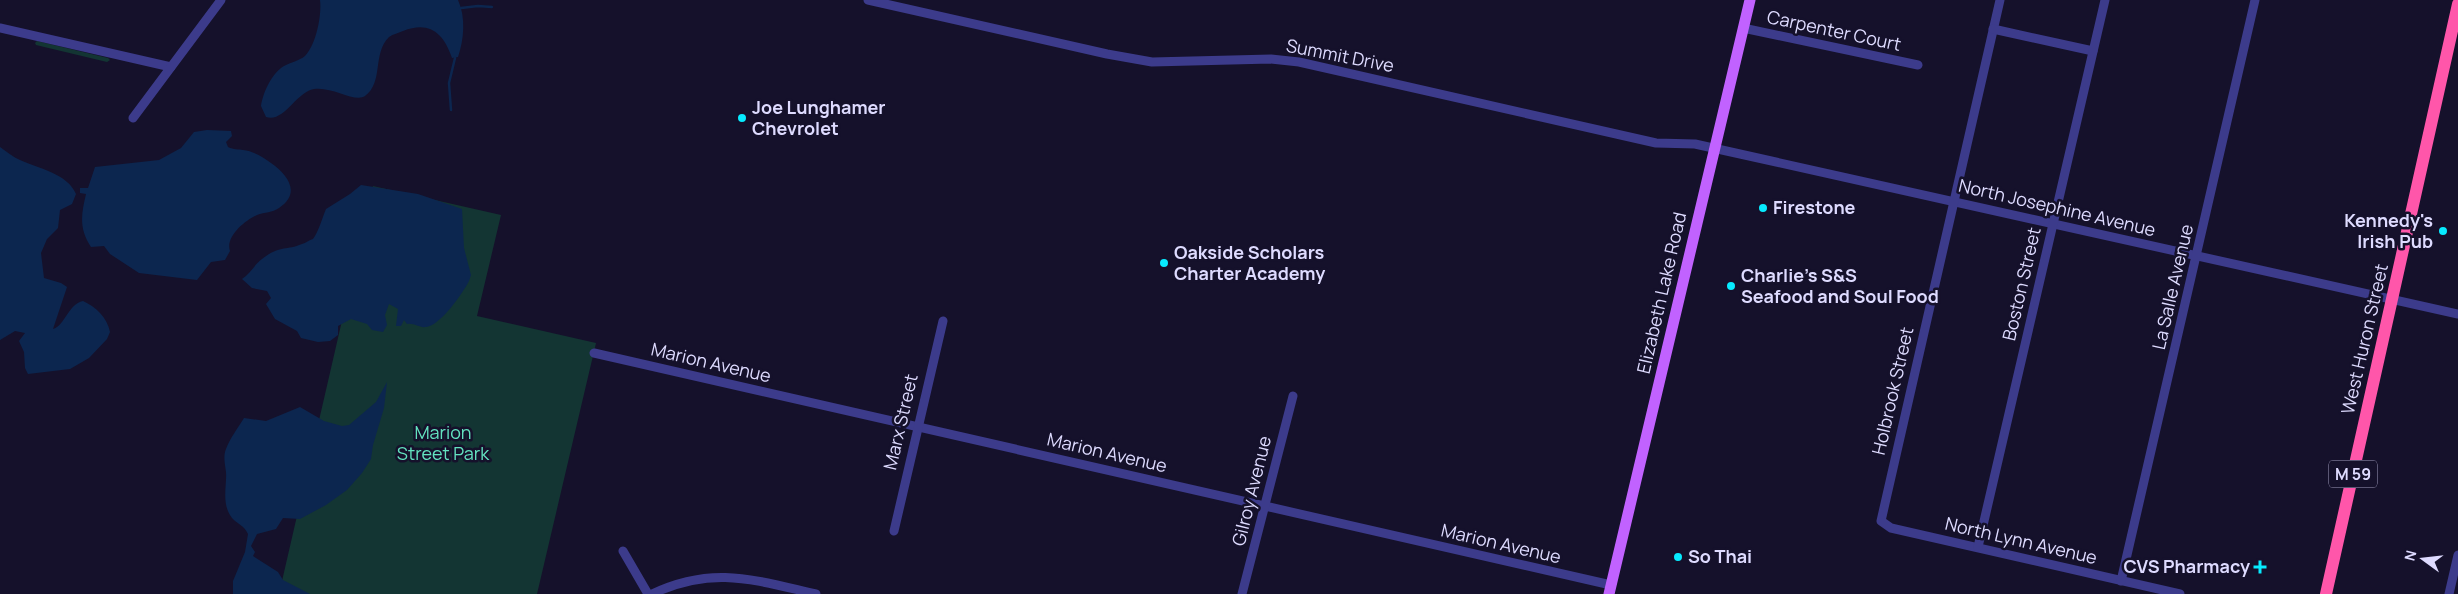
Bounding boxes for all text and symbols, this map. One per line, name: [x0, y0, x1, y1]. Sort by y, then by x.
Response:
street label: Carpenter Court: [1765, 4, 1903, 56]
street label: Summit Drive: [1284, 33, 1396, 77]
place label: Joe Lunghamer Chevrolet: [752, 95, 885, 140]
marker: Joe Lunghamer Chevrolet: [736, 112, 748, 124]
street label: North Josephine Avenue: [1956, 173, 2158, 241]
place label: Firestone: [1773, 195, 1856, 219]
marker: Firestone: [1757, 202, 1769, 214]
place label: Kennedy's Irish Pub: [2344, 208, 2433, 253]
street label: Elizabeth Lake Road: [1631, 210, 1691, 376]
street label: La Salle Avenue: [2146, 222, 2198, 352]
street label: Boston Street: [1996, 225, 2046, 343]
marker: Kennedy's Irish Pub: [2437, 225, 2449, 237]
place label: Oakside Scholars Charter Academy: [1174, 240, 1325, 285]
marker: Oakside Scholars Charter Academy: [1158, 257, 1170, 269]
street label: West Huron Street: [2335, 261, 2393, 416]
place label: Charlie's S&S Seafood and Soul Food: [1741, 263, 1939, 308]
marker: Charlie's S&S Seafood and Soul Food: [1725, 280, 1737, 292]
street label: Holbrook Street: [1866, 324, 1918, 457]
street label: Marion Avenue: [649, 337, 774, 387]
street label: Marx Street: [877, 372, 923, 472]
park label: Marion Street Park: [397, 420, 490, 465]
street label: Marion Avenue: [1045, 427, 1170, 477]
street label: Gilroy Avenue: [1226, 433, 1276, 548]
road number: M 59: [2329, 460, 2377, 488]
street label: North Lynn Avenue: [1943, 511, 2100, 569]
street label: Marion Avenue: [1439, 518, 1564, 568]
north arrow: [2398, 534, 2448, 584]
place label: So Thai: [1688, 544, 1752, 568]
text: N: [2399, 548, 2420, 563]
marker: So Thai: [1672, 551, 1684, 563]
place label: CVS Pharmacy: [2124, 554, 2250, 578]
marker: CVS Pharmacy: [2254, 561, 2266, 573]

